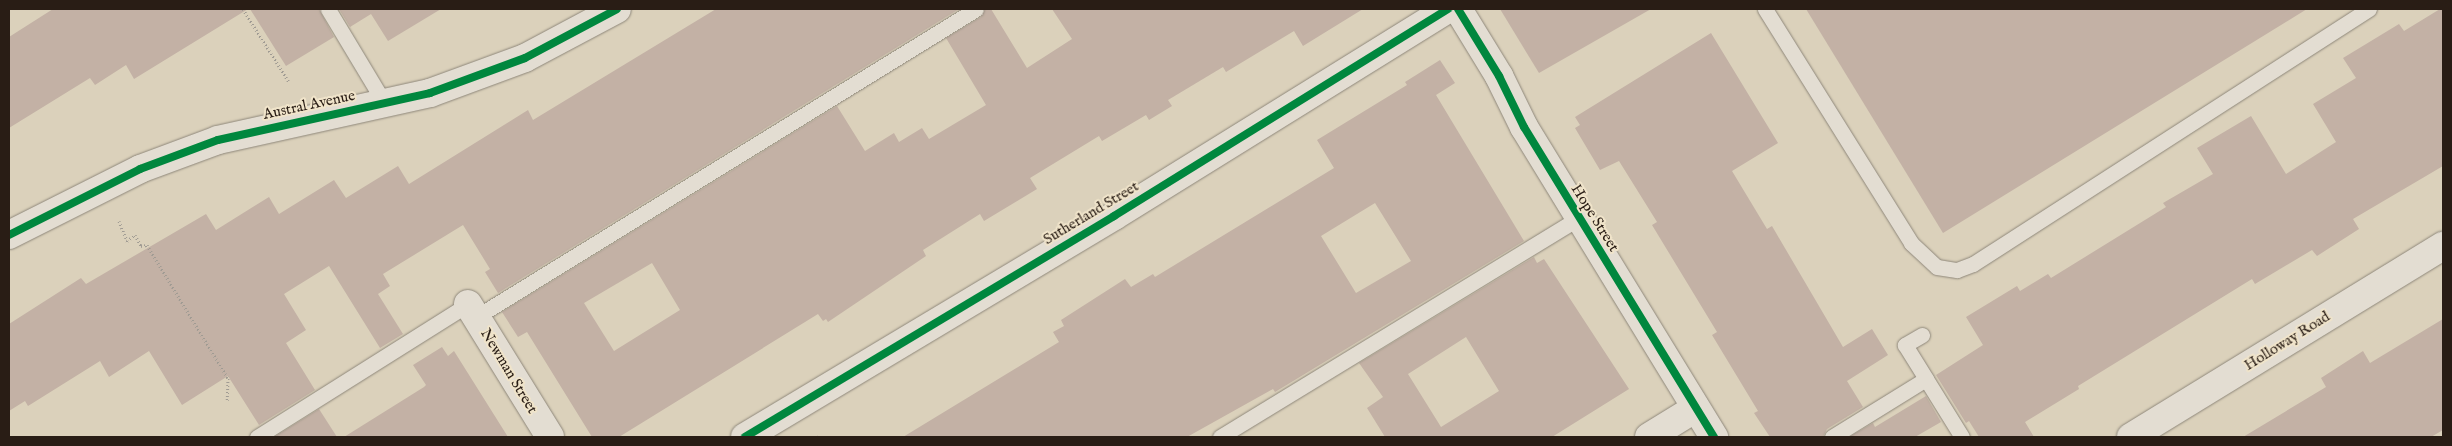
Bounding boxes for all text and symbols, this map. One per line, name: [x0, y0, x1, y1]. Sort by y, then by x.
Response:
street label: Austral Avenue: [261, 86, 357, 124]
street label: Sutherland Street: [1040, 177, 1142, 249]
street label: Hope Street: [1567, 181, 1623, 255]
street label: Holloway Road: [2241, 308, 2333, 374]
street label: Newman Street: [477, 325, 541, 417]

